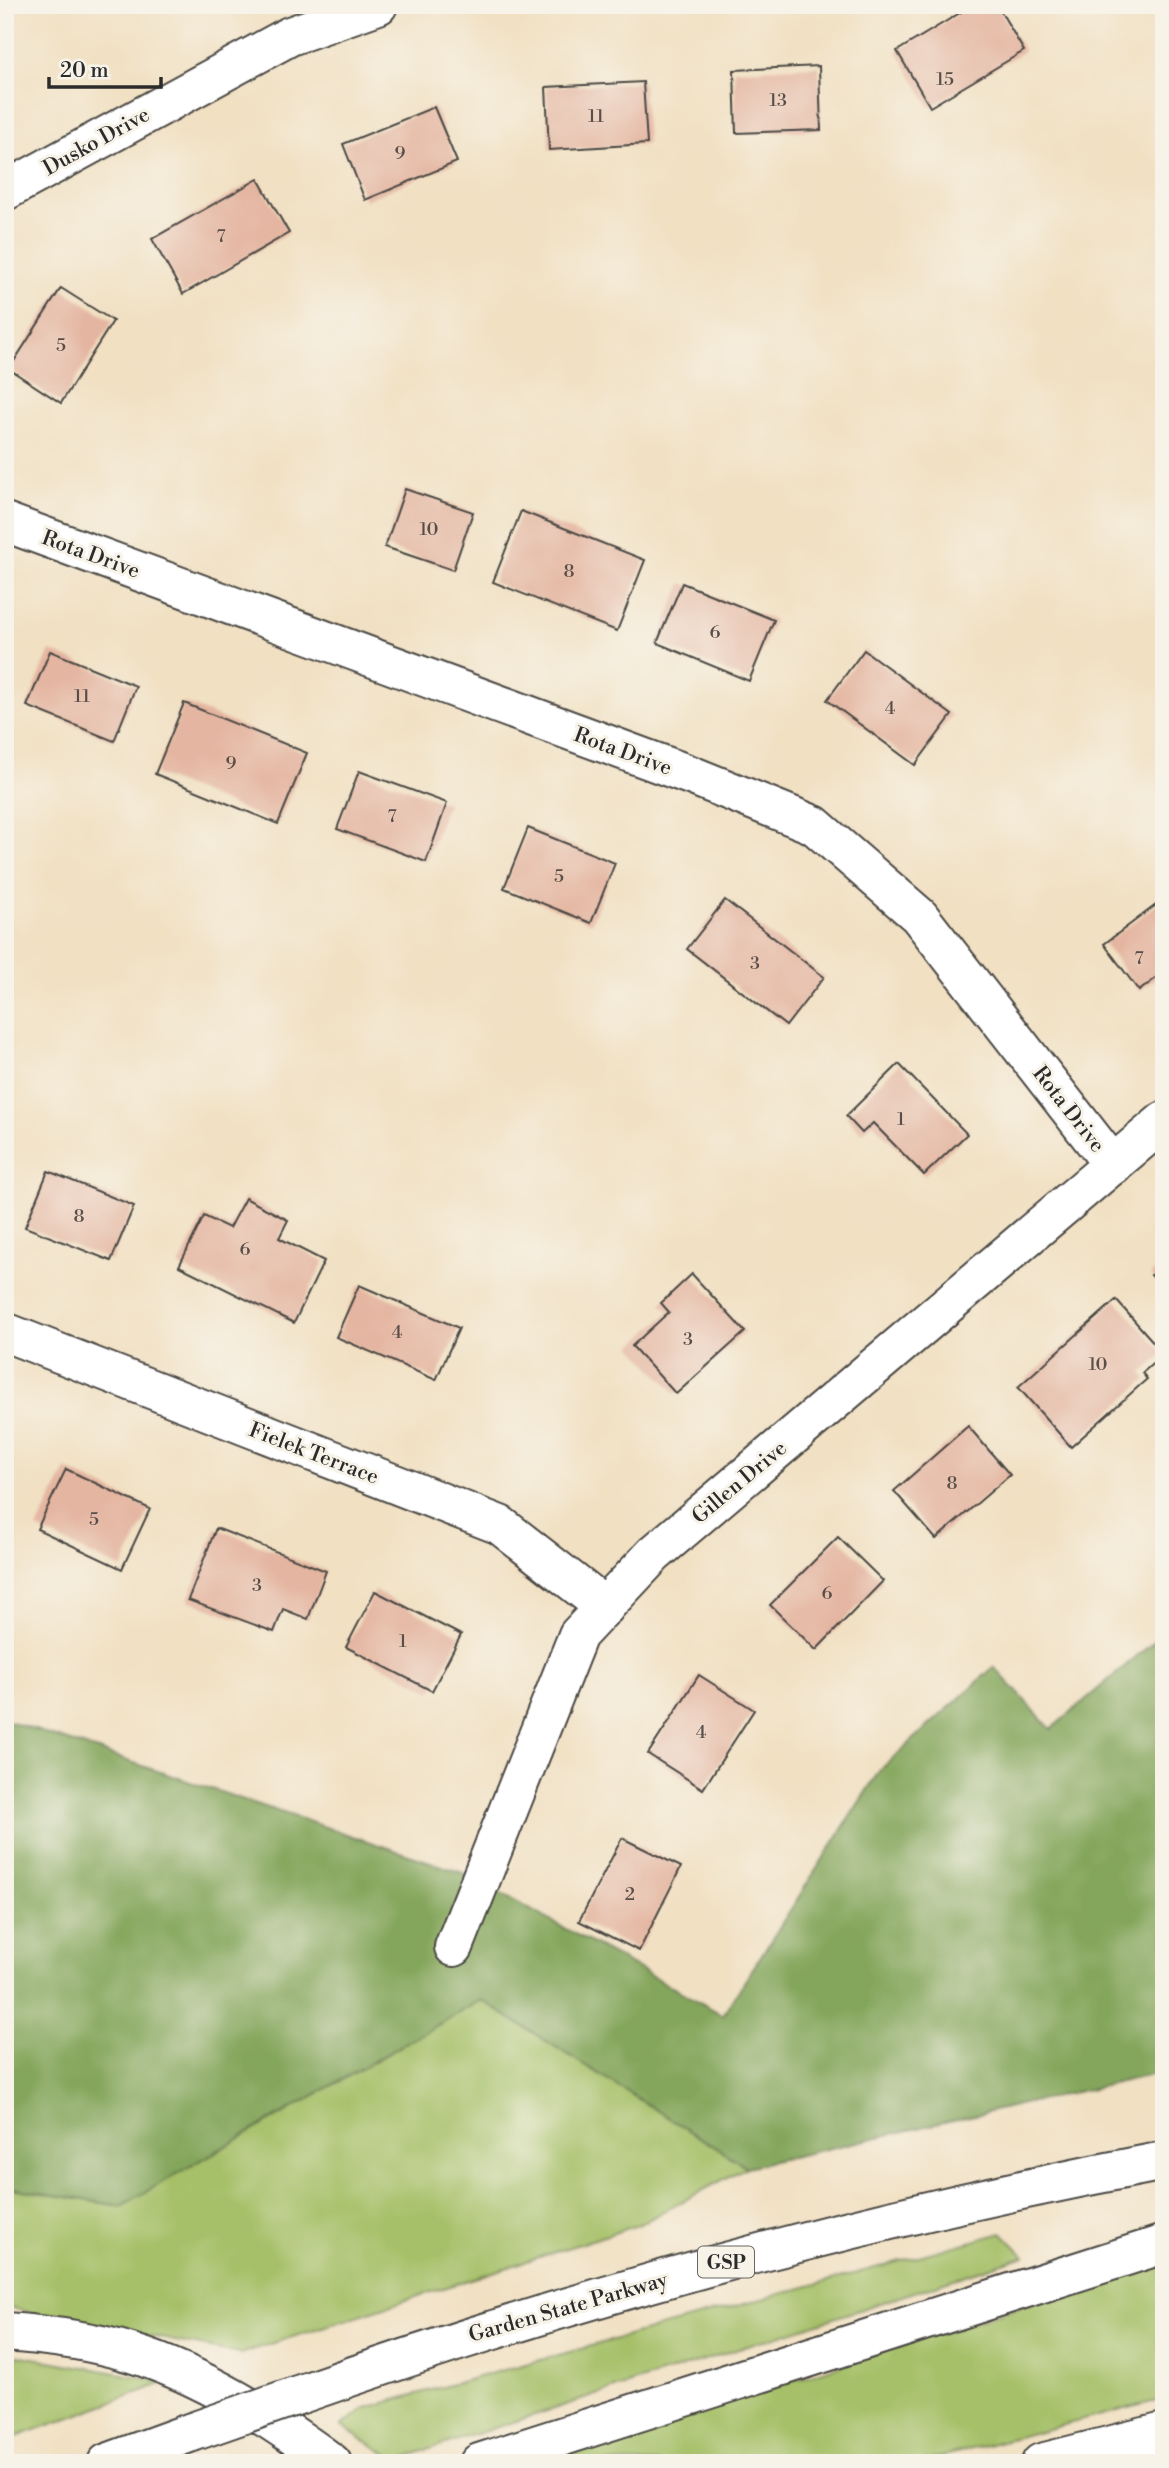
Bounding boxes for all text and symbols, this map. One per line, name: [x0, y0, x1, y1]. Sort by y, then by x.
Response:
scale bar: [49, 46, 161, 90]
text: 20 m: [60, 58, 109, 84]
house number: 15: [936, 68, 954, 91]
house number: 13: [769, 89, 787, 112]
street label: Dusko Drive: [39, 102, 154, 182]
house number: 11: [588, 105, 604, 128]
house number: 9: [395, 142, 406, 165]
house number: 7: [216, 225, 226, 248]
house number: 5: [56, 334, 66, 357]
house number: 10: [419, 518, 439, 541]
street label: Rota Drive: [38, 525, 143, 585]
house number: 8: [563, 560, 575, 583]
house number: 6: [710, 621, 721, 644]
house number: 11: [74, 685, 90, 708]
house number: 4: [885, 697, 896, 720]
street label: Rota Drive: [570, 722, 675, 782]
house number: 9: [226, 752, 237, 775]
house number: 7: [387, 805, 397, 828]
house number: 5: [554, 865, 564, 888]
house number: 7: [1134, 947, 1144, 970]
house number: 3: [750, 952, 760, 975]
street label: Rota Drive: [1027, 1061, 1110, 1158]
house number: 1: [897, 1108, 905, 1131]
house number: 8: [73, 1205, 85, 1228]
house number: 6: [240, 1238, 251, 1261]
house number: 4: [392, 1321, 403, 1344]
house number: 3: [683, 1328, 693, 1351]
house number: 10: [1088, 1353, 1108, 1376]
street label: Fielek Terrace: [245, 1417, 382, 1491]
street label: Gillen Drive: [687, 1436, 792, 1530]
house number: 8: [946, 1472, 958, 1495]
house number: 5: [89, 1508, 99, 1531]
house number: 3: [252, 1574, 262, 1597]
house number: 6: [822, 1582, 833, 1605]
house number: 1: [399, 1630, 407, 1653]
house number: 4: [696, 1721, 707, 1744]
house number: 2: [625, 1883, 635, 1906]
road number: GSP: [698, 2246, 754, 2278]
street label: Garden State Parkway: [466, 2267, 672, 2349]

